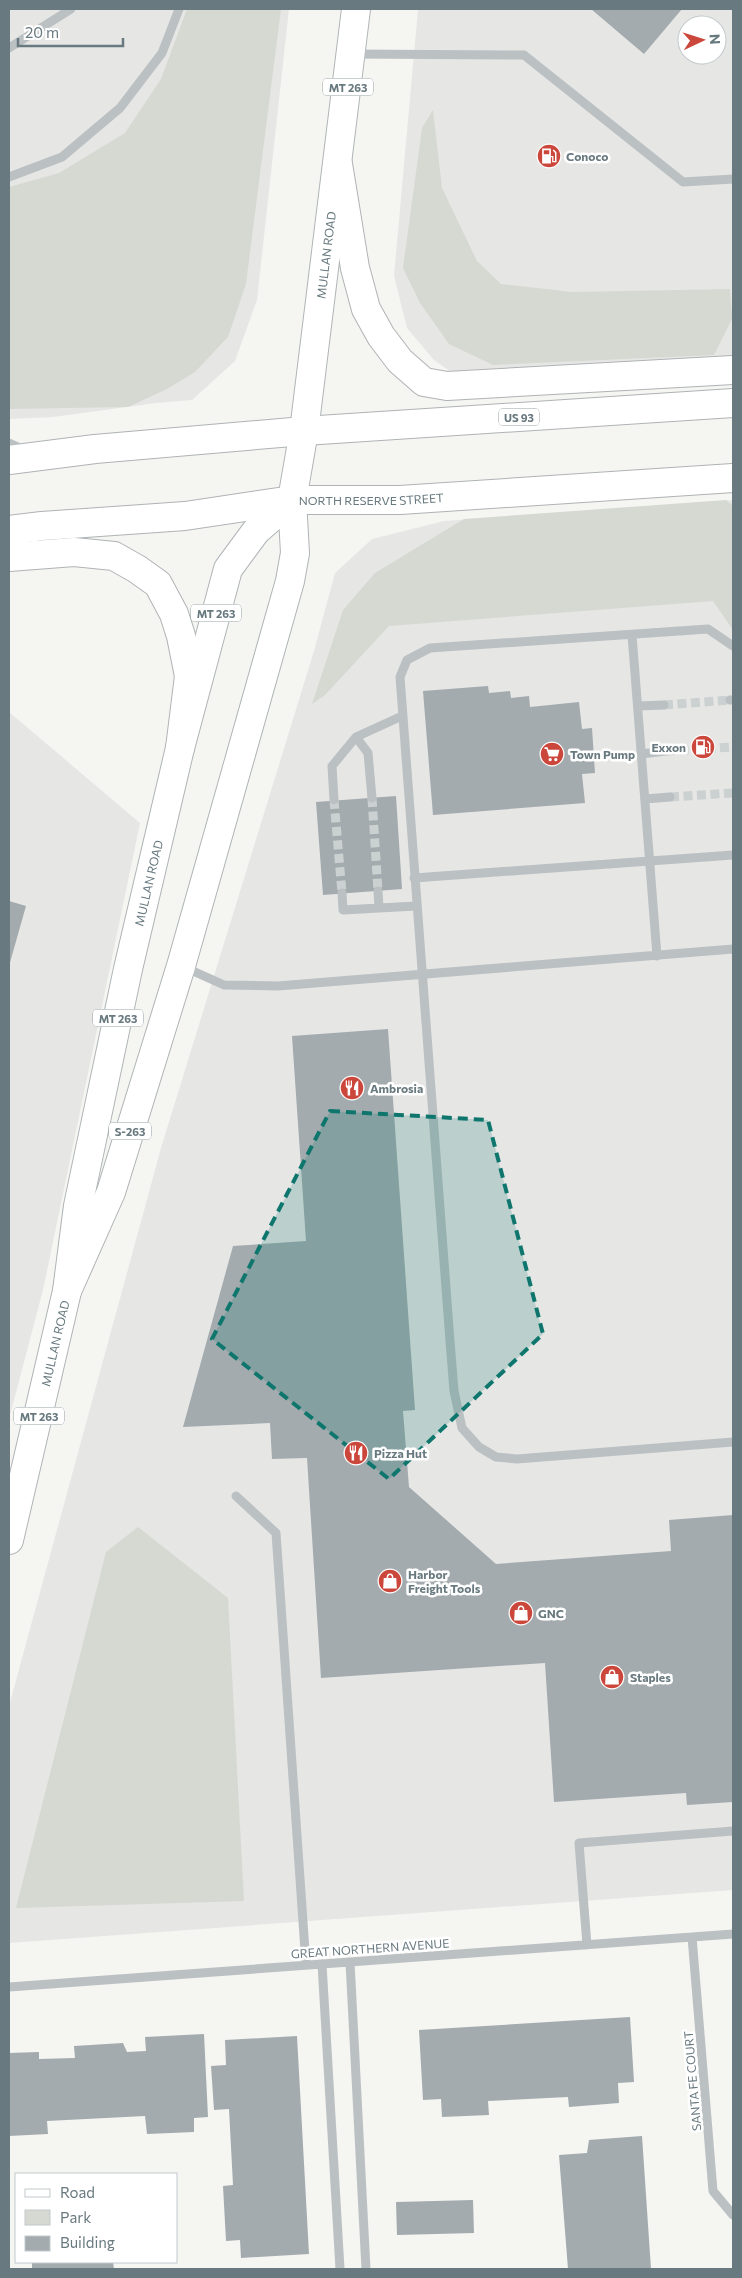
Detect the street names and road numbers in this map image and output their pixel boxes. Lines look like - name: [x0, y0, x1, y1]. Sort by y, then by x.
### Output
- road number: MT 263: [323, 78, 373, 95]
- street label: MULLAN ROAD: [313, 210, 338, 299]
- road number: US 93: [499, 408, 539, 426]
- street label: NORTH RESERVE STREET: [299, 490, 444, 507]
- road number: MT 263: [191, 604, 241, 622]
- street label: MULLAN ROAD: [131, 838, 165, 927]
- road number: MT 263: [93, 1010, 143, 1026]
- road number: S-263: [109, 1122, 151, 1140]
- street label: MULLAN ROAD: [38, 1299, 72, 1388]
- road number: MT 263: [14, 1408, 64, 1424]
- street label: GREAT NORTHERN AVENUE: [290, 1935, 450, 1961]
- street label: SANTA FE COURT: [681, 2030, 703, 2132]

